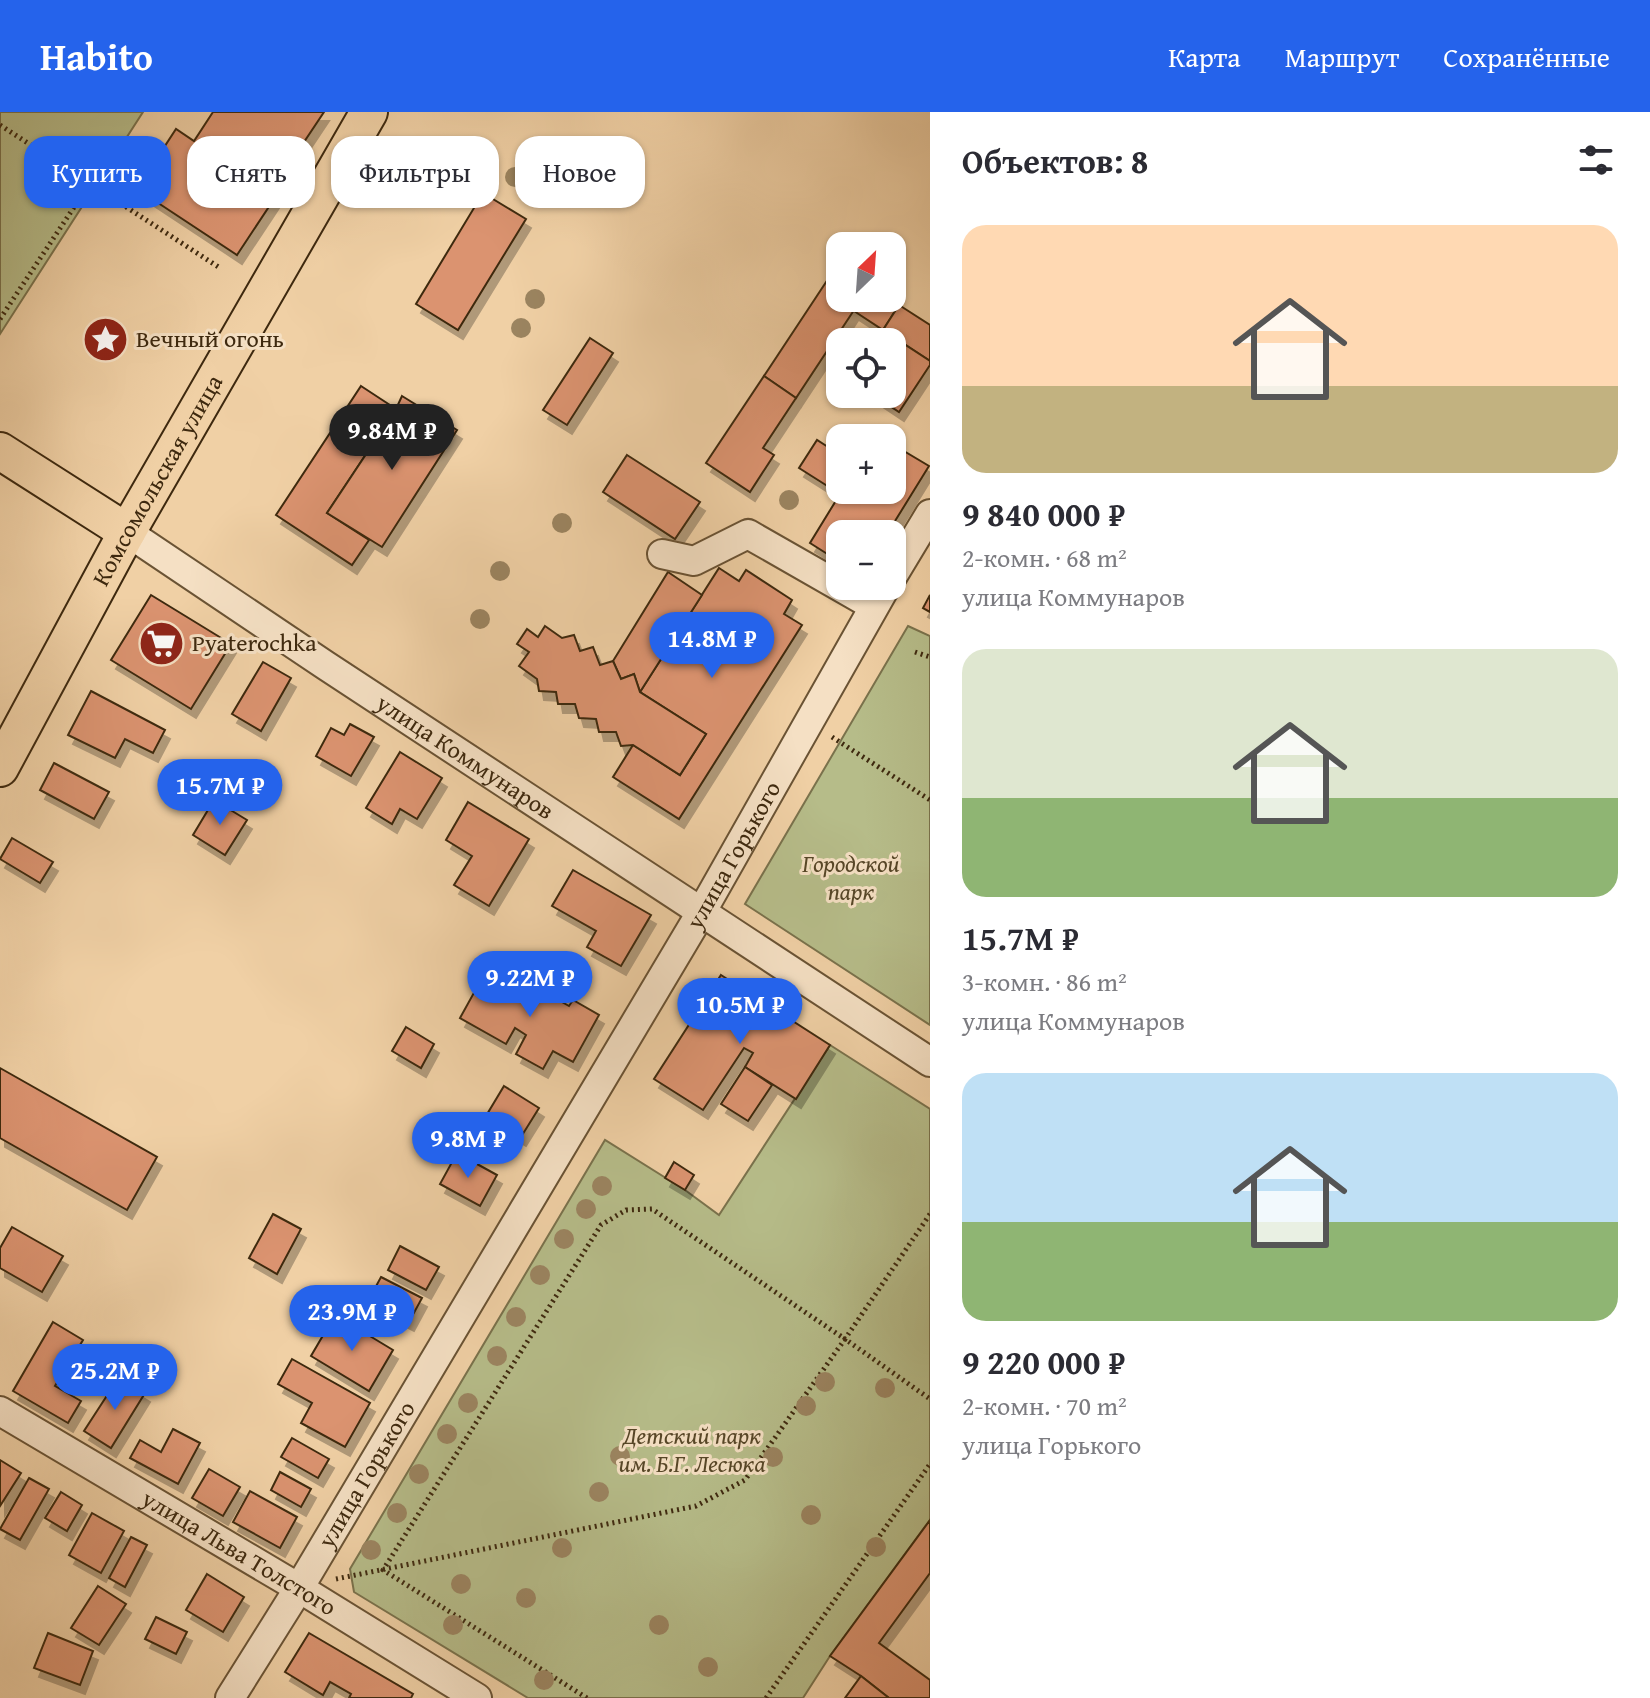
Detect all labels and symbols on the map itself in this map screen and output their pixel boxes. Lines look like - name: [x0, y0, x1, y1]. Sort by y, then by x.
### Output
- north arrow: [826, 232, 906, 312]
- place icon: Вечный огонь: [81, 315, 129, 363]
- place label: Вечный огонь: [136, 321, 284, 356]
- street label: Комсомольская улица: [83, 367, 231, 592]
- pin: 9.84M ₽: [318, 404, 466, 472]
- pin: 14.8M ₽: [638, 612, 786, 680]
- supermarket icon: Pyaterochka: [137, 619, 185, 667]
- place label: Pyaterochka: [192, 625, 317, 660]
- street label: улица Коммунаров: [369, 685, 561, 828]
- pin: 15.7M ₽: [146, 759, 294, 827]
- street label: улица Горького: [677, 774, 789, 936]
- park label: Городской парк: [801, 846, 900, 909]
- pin: 9.22M ₽: [456, 951, 604, 1019]
- pin: 10.5M ₽: [666, 978, 814, 1046]
- pin: 9.8M ₽: [403, 1112, 533, 1180]
- pin: 23.9M ₽: [278, 1285, 426, 1353]
- pin: 25.2M ₽: [41, 1344, 189, 1412]
- street label: улица Горького: [308, 1394, 424, 1555]
- park label: Детский парк им. Б.Г. Лесюка: [619, 1418, 765, 1481]
- street label: улица Льва Толстого: [135, 1480, 343, 1624]

